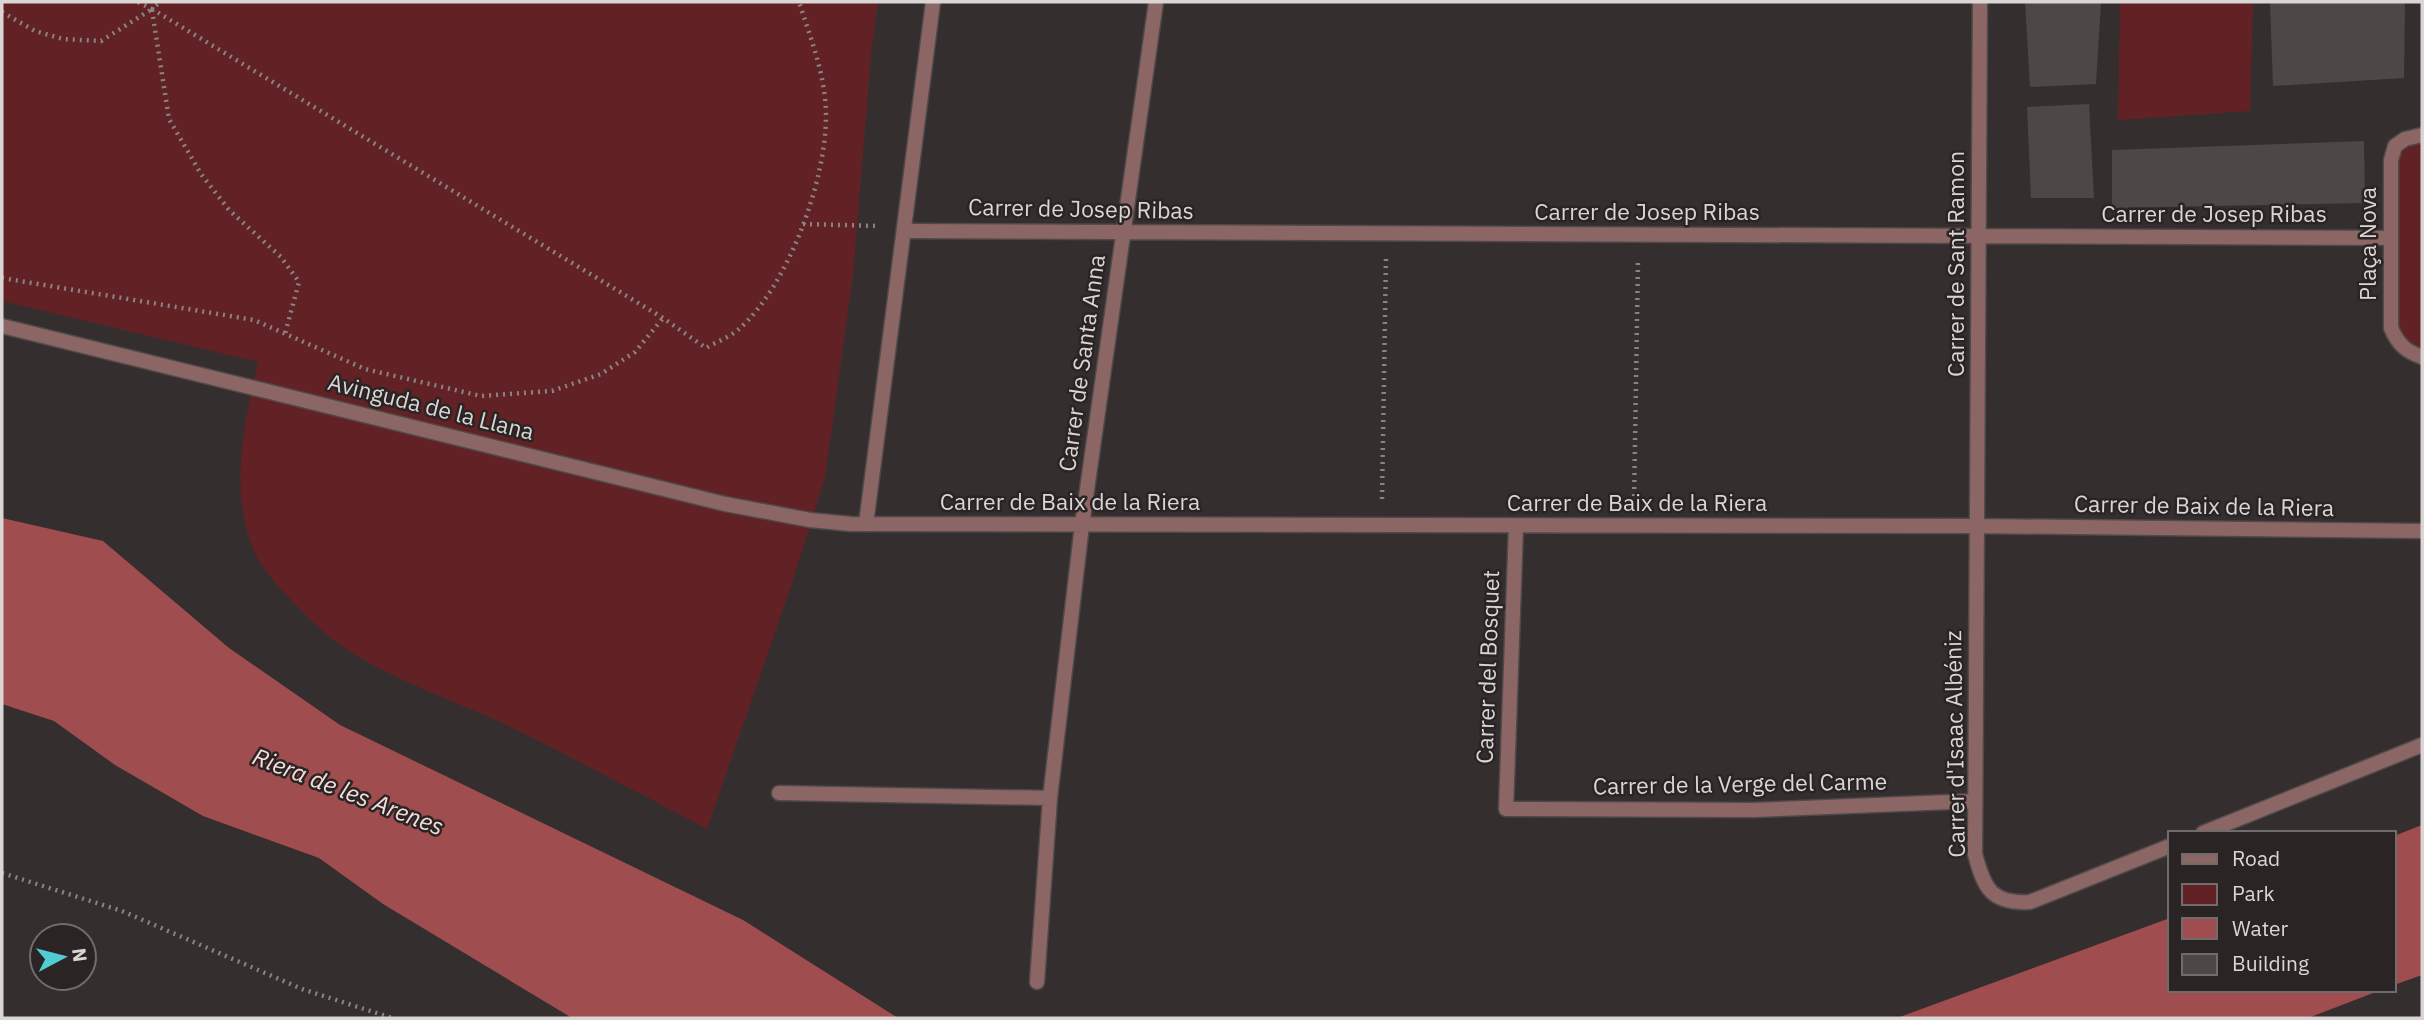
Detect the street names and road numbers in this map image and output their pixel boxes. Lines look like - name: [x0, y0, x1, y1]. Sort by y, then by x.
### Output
- street label: Carrer de Sant Ramon: [1940, 151, 1970, 377]
- street label: Plaça Nova: [2352, 187, 2382, 301]
- street label: Carrer de Josep Ribas: [968, 191, 1194, 225]
- street label: Carrer de Josep Ribas: [1534, 196, 1760, 226]
- street label: Carrer de Josep Ribas: [2101, 198, 2327, 228]
- street label: Carrer de Santa Anna: [1051, 252, 1111, 473]
- street label: Avinguda de la Llana: [325, 366, 537, 446]
- street label: Carrer de Baix de la Riera: [940, 486, 1200, 516]
- street label: Carrer de Baix de la Riera: [1507, 487, 1767, 517]
- street label: Carrer de Baix de la Riera: [2074, 488, 2334, 522]
- street label: Carrer del Bosquet: [1469, 570, 1505, 764]
- street label: Carrer d'Isaac Albéniz: [1937, 630, 1971, 858]
- street label: Carrer de la Verge del Carme: [1593, 765, 1887, 801]

